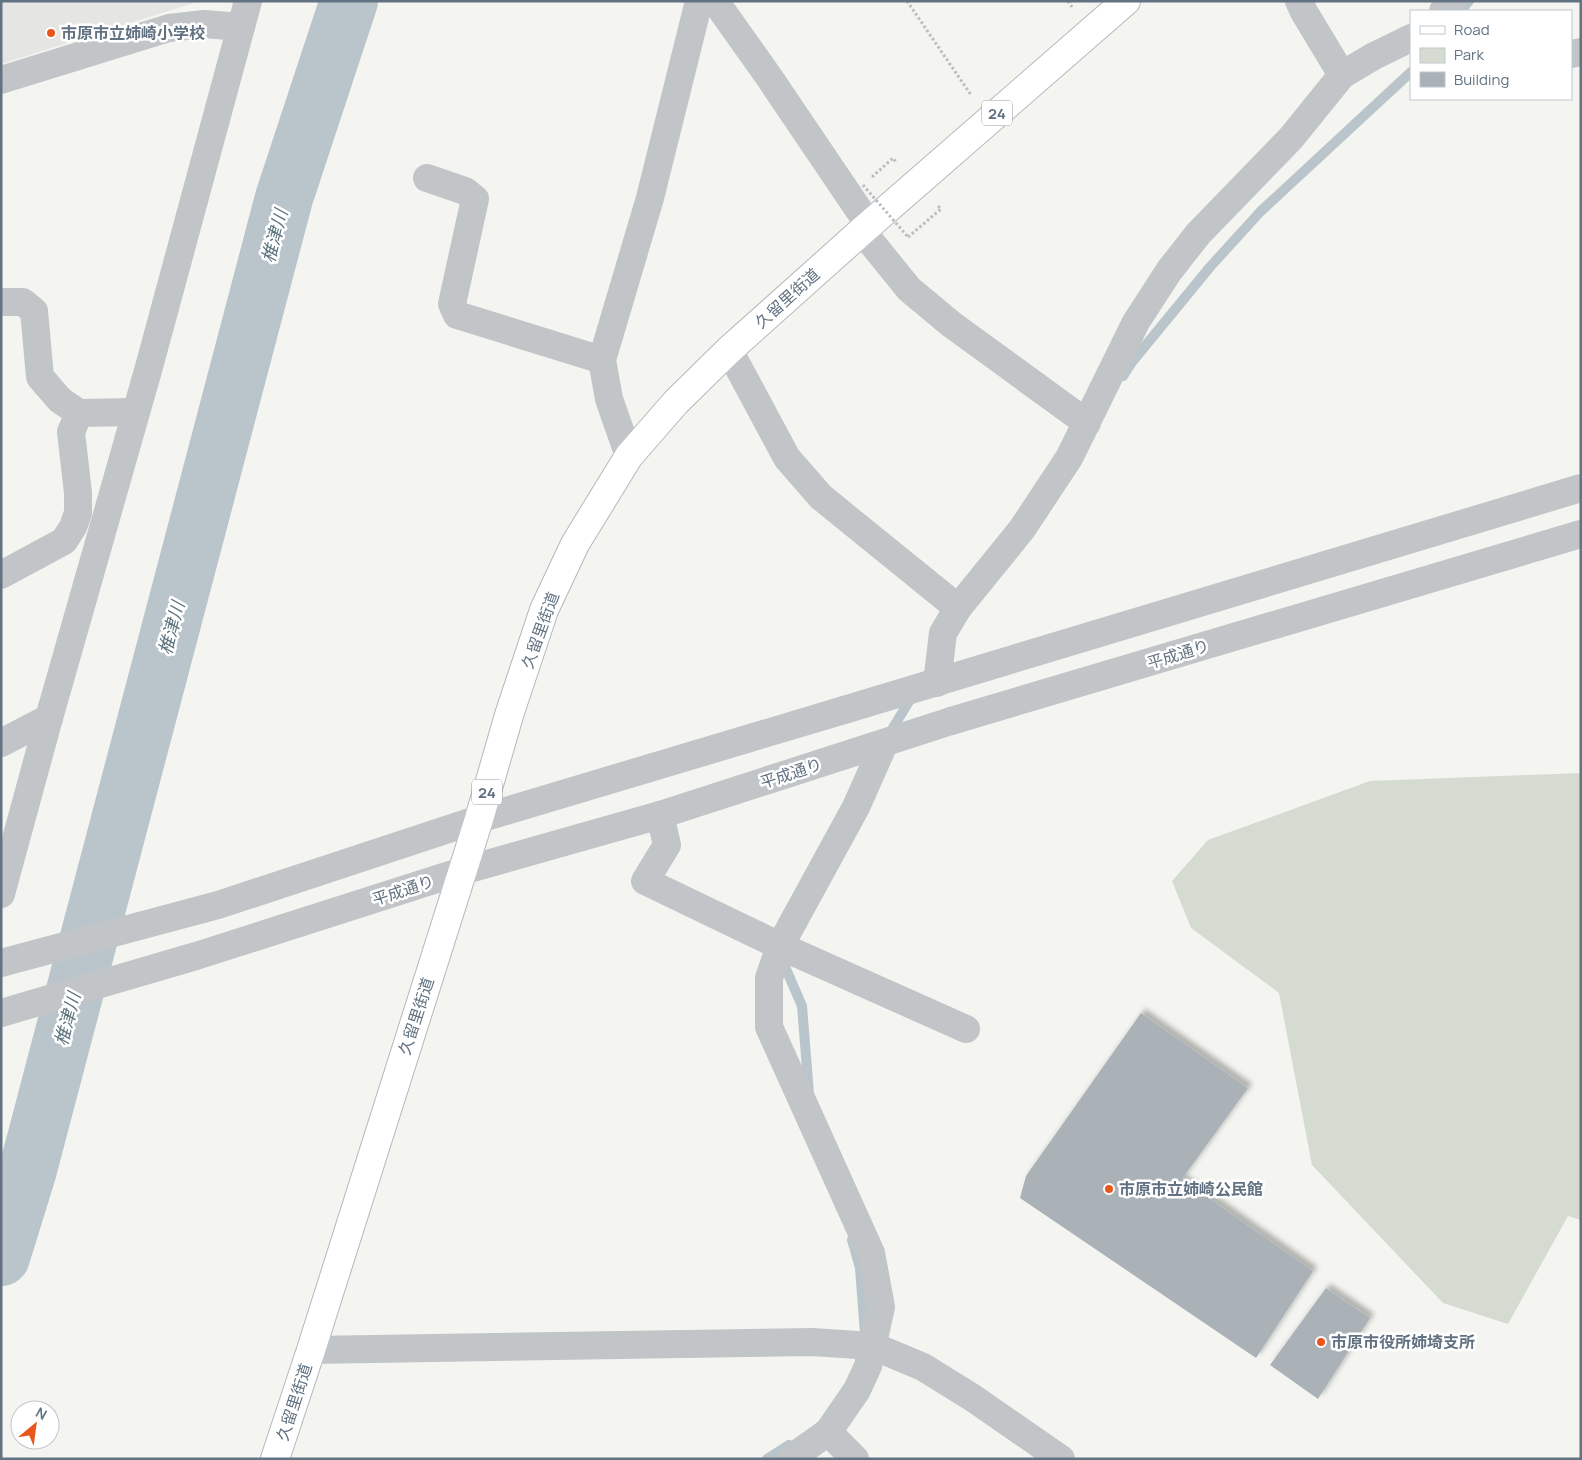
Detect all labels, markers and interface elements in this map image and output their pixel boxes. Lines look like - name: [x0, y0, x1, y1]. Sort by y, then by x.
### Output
- legend: [1410, 10, 1572, 100]
- text: Road: [1454, 19, 1490, 40]
- place label: 市原市立姉崎小学校: [61, 22, 205, 44]
- marker: 市原市立姉崎小学校: [45, 27, 57, 39]
- text: Park: [1454, 44, 1484, 65]
- text: Building: [1454, 69, 1509, 90]
- road number: 24: [982, 100, 1012, 126]
- water label: 椎津川: [255, 205, 293, 265]
- street label: 久留里街道: [750, 263, 824, 333]
- street label: 久留里街道: [516, 589, 564, 671]
- water label: 椎津川: [152, 597, 190, 657]
- street label: 平成通り: [1144, 634, 1212, 674]
- street label: 平成通り: [757, 753, 825, 793]
- road number: 24: [472, 780, 502, 804]
- street label: 平成通り: [369, 870, 437, 910]
- street label: 久留里街道: [393, 975, 439, 1057]
- water label: 椎津川: [48, 988, 86, 1048]
- place label: 市原市立姉崎公民館: [1119, 1178, 1263, 1200]
- marker: 市原市立姉崎公民館: [1103, 1183, 1115, 1195]
- place label: 市原市役所姉埼支所: [1331, 1331, 1475, 1353]
- marker: 市原市役所姉埼支所: [1315, 1336, 1327, 1348]
- street label: 久留里街道: [271, 1361, 317, 1443]
- north arrow: [10, 1400, 60, 1450]
- text: N: [33, 1402, 51, 1424]

